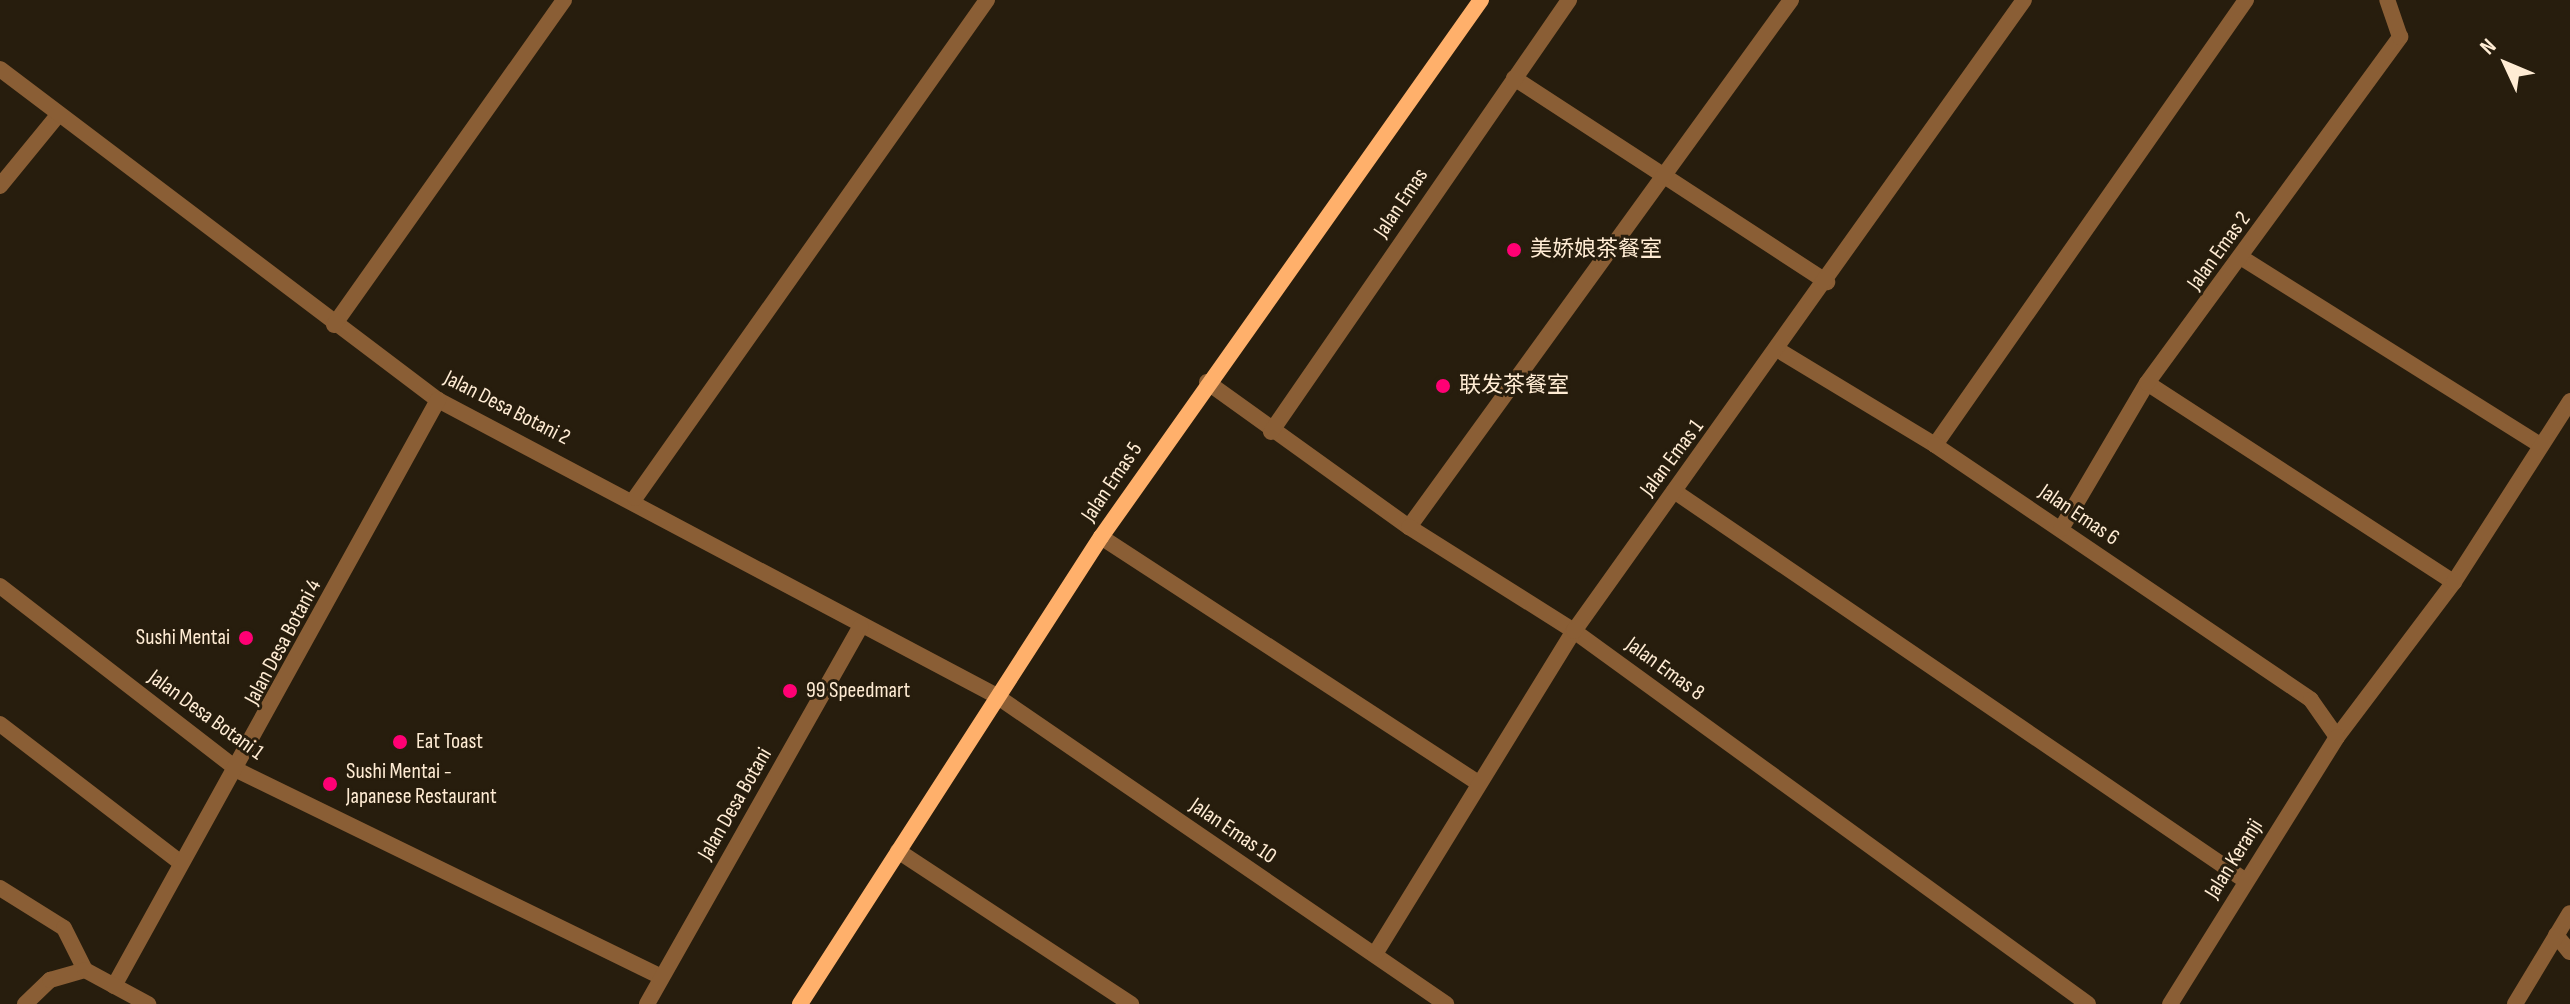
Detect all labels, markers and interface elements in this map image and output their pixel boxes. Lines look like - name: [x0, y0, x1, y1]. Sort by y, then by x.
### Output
- north arrow: [2466, 24, 2546, 104]
- text: N: [2475, 33, 2502, 61]
- street label: Jalan Emas: [1368, 163, 1434, 243]
- street label: Jalan Emas 2: [2182, 207, 2256, 295]
- place label: 美娇娘茶餐室: [1530, 237, 1662, 263]
- marker: 美娇娘茶餐室: [1505, 241, 1523, 259]
- street label: Jalan Desa Botani 2: [440, 365, 574, 451]
- place label: 联发茶餐室: [1459, 373, 1569, 399]
- marker: 联发茶餐室: [1434, 377, 1452, 395]
- street label: Jalan Emas 1: [1635, 414, 1709, 502]
- street label: Jalan Emas 5: [1076, 437, 1148, 527]
- street label: Jalan Emas 6: [2034, 479, 2124, 551]
- street label: Jalan Desa Botani 4: [239, 575, 327, 709]
- place label: Sushi Mentai: [136, 625, 230, 651]
- marker: Sushi Mentai: [237, 629, 255, 647]
- street label: Jalan Emas 8: [1620, 632, 1710, 706]
- street label: Jalan Desa Botani 1: [143, 664, 269, 766]
- place label: 99 Speedmart: [806, 678, 910, 704]
- marker: 99 Speedmart: [781, 682, 799, 700]
- place label: Eat Toast: [416, 729, 483, 755]
- marker: Eat Toast: [391, 733, 409, 751]
- street label: Jalan Desa Botani: [692, 743, 778, 865]
- place label: Sushi Mentai - Japanese Restaurant: [346, 758, 497, 810]
- marker: Sushi Mentai - Japanese Restaurant: [321, 775, 339, 793]
- street label: Jalan Emas 10: [1185, 792, 1281, 870]
- street label: Jalan Keranji: [2199, 814, 2269, 904]

